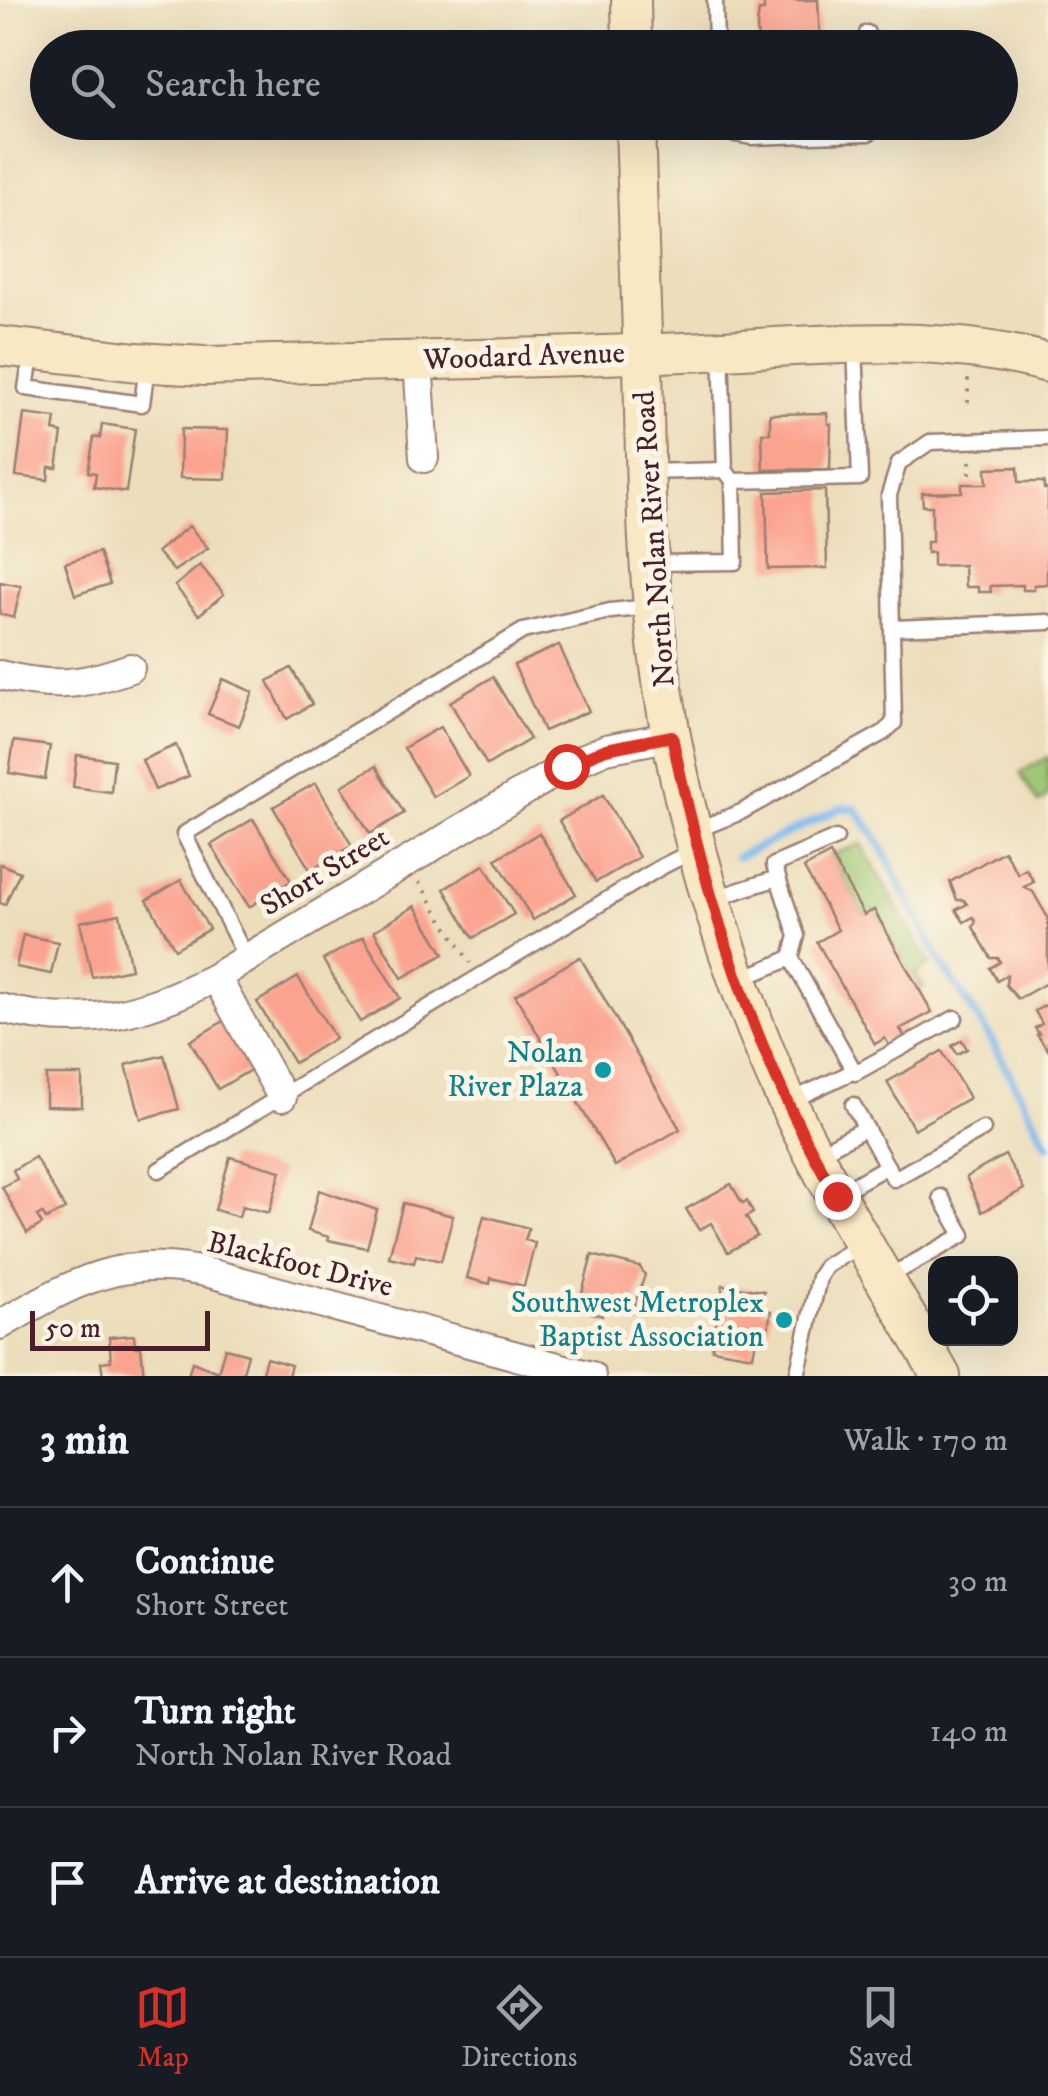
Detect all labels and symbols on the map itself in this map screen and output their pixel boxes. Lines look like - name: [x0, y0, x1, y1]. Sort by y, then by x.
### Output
- street label: Woodard Avenue: [421, 335, 626, 379]
- street label: North Nolan River Road: [626, 390, 684, 688]
- route start: [544, 744, 590, 790]
- street label: Short Street: [254, 819, 396, 925]
- place label: Nolan River Plaza: [447, 1035, 583, 1106]
- marker: Nolan River Plaza: [592, 1059, 614, 1081]
- route end: [815, 1174, 861, 1220]
- street label: Blackfoot Drive: [203, 1224, 397, 1306]
- place label: Southwest Metroplex Baptist Association: [511, 1285, 764, 1356]
- scale bar: [30, 1306, 210, 1350]
- marker: Southwest Metroplex Baptist Association: [773, 1309, 795, 1331]

